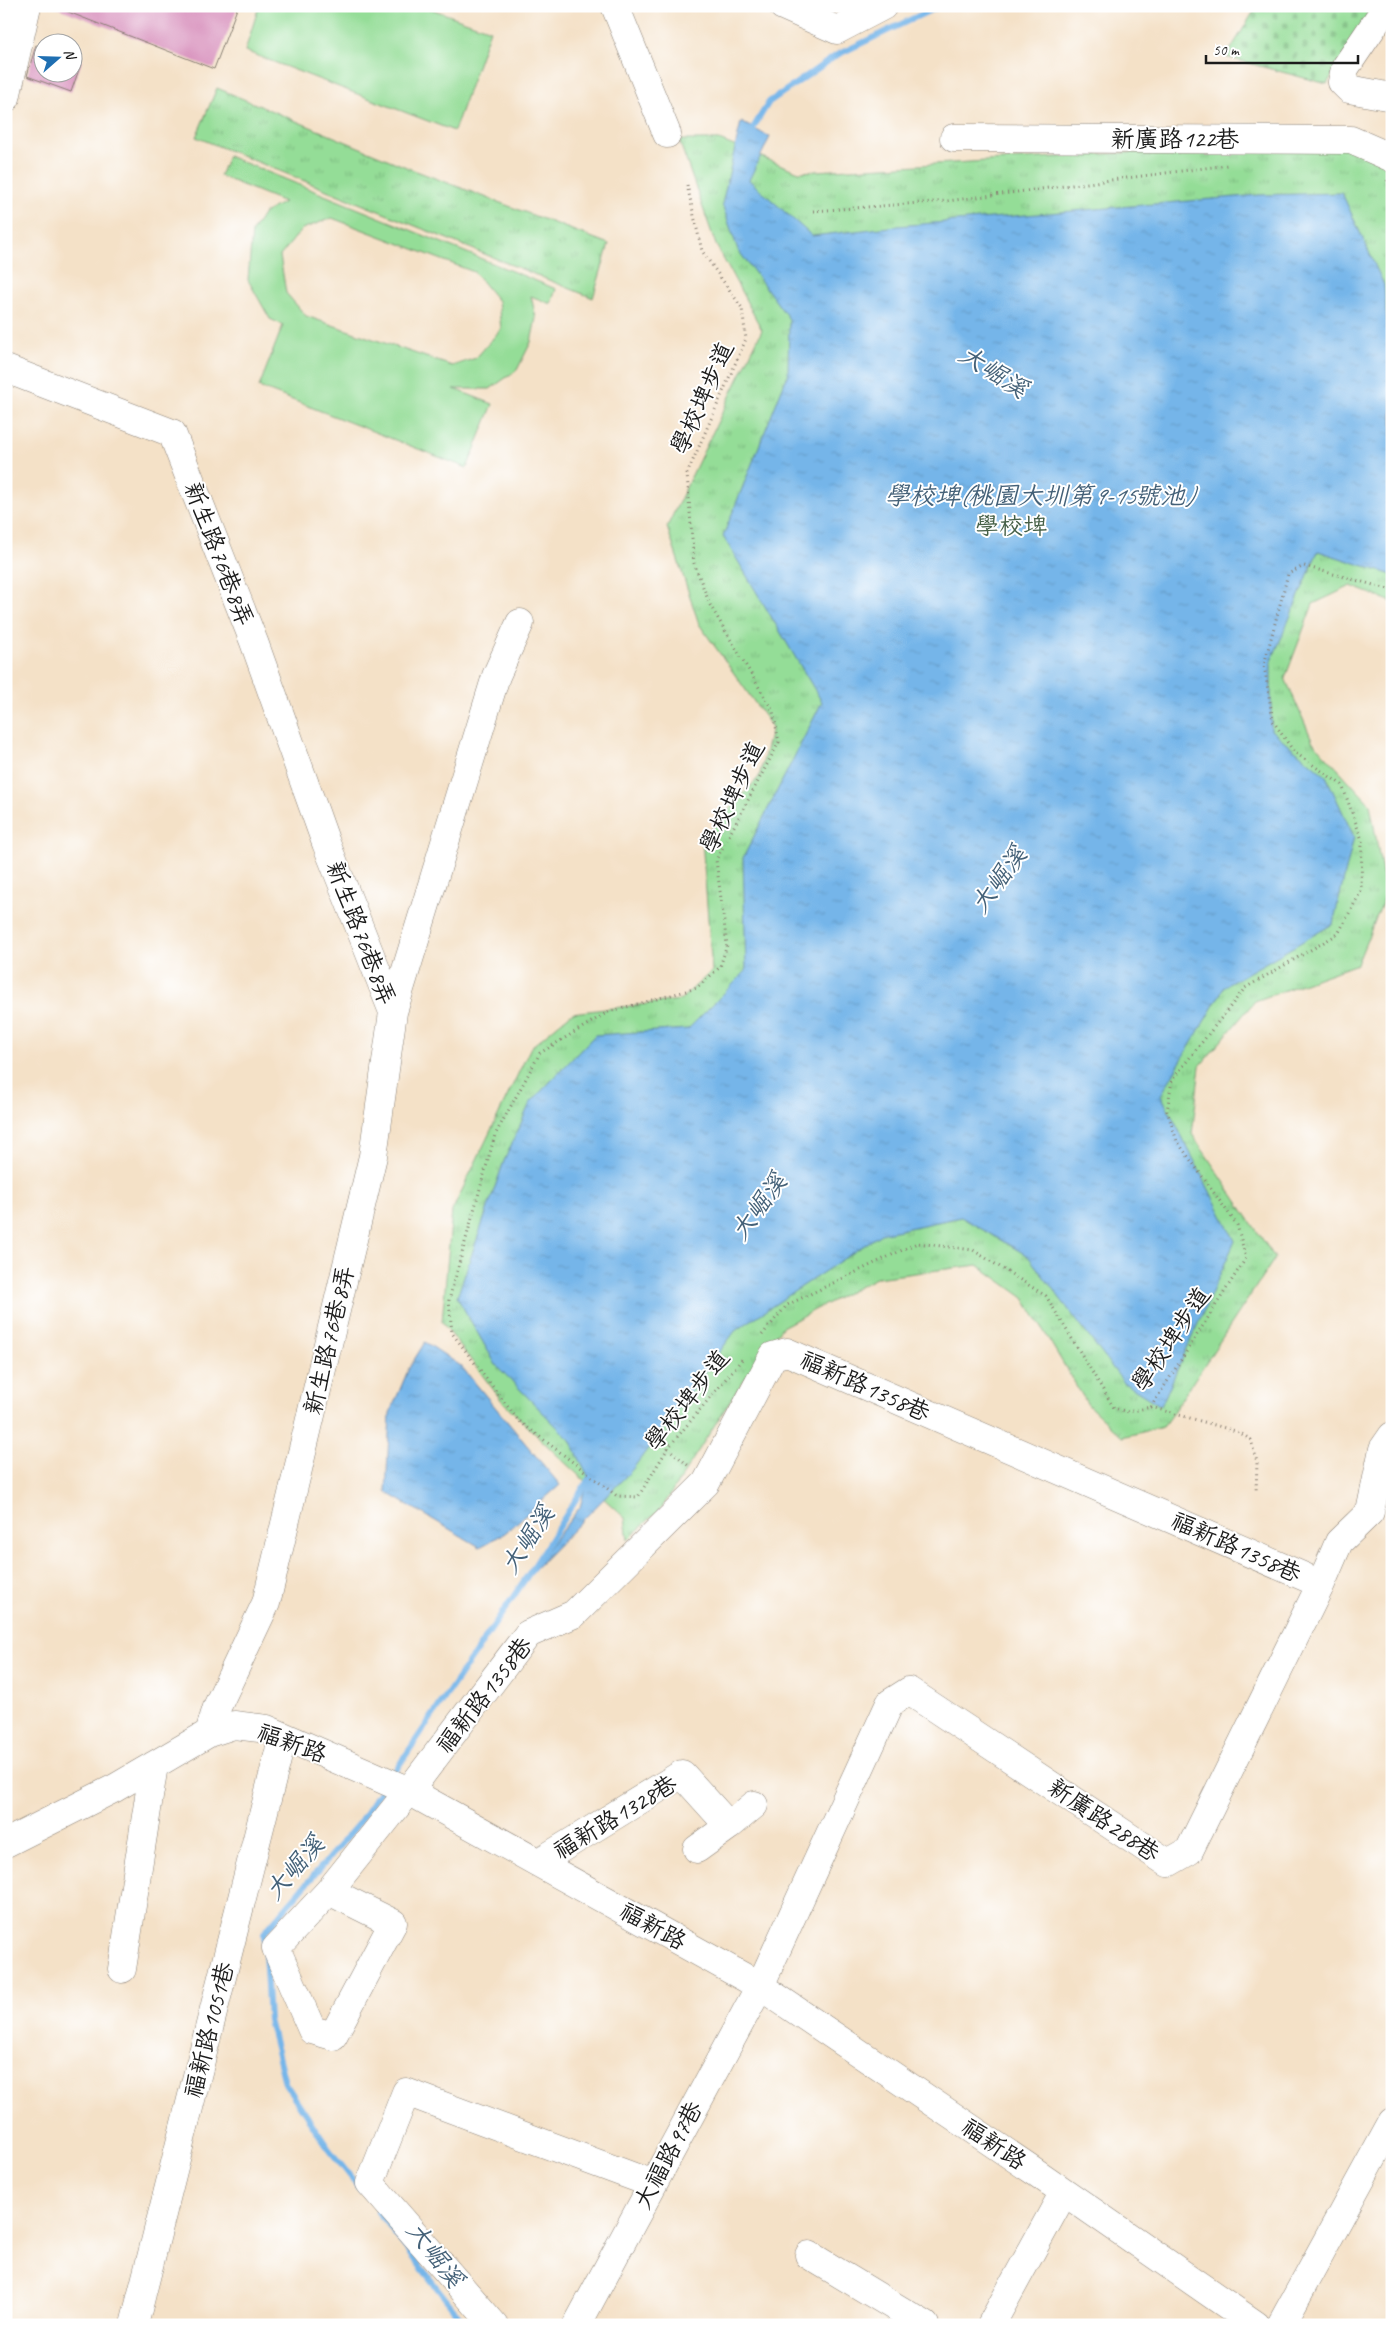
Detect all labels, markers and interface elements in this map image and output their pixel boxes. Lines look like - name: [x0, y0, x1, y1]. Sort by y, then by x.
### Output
- north arrow: [32, 32, 82, 82]
- scale bar: [1206, 32, 1358, 64]
- text: 50 m: [1213, 41, 1240, 60]
- text: N: [60, 47, 80, 63]
- street label: 新廣路122巷: [1111, 124, 1239, 154]
- street label: 學校埤步道: [664, 337, 740, 459]
- water label: 大崛溪: [953, 338, 1035, 406]
- street label: 新生路76巷8弄: [178, 477, 260, 631]
- water label: 學校埤(桃園大圳第9-15號池): [885, 480, 1199, 512]
- park label: 學校埤: [975, 511, 1047, 541]
- street label: 學校埤步道: [693, 736, 771, 858]
- water label: 大崛溪: [964, 838, 1035, 919]
- street label: 新生路76巷8弄: [320, 856, 402, 1010]
- water label: 大崛溪: [724, 1165, 795, 1246]
- street label: 新生路76巷8弄: [297, 1262, 361, 1418]
- street label: 學校埤步道: [1125, 1281, 1217, 1397]
- street label: 學校埤步道: [638, 1343, 736, 1457]
- street label: 福新路1358巷: [795, 1344, 935, 1428]
- water label: 大崛溪: [494, 1498, 563, 1580]
- street label: 福新路1358巷: [1166, 1505, 1306, 1589]
- street label: 福新路1358巷: [429, 1631, 539, 1759]
- street label: 福新路: [253, 1717, 331, 1769]
- street label: 福新路1328巷: [548, 1768, 682, 1866]
- street label: 新廣路288巷: [1042, 1772, 1166, 1868]
- water label: 大崛溪: [258, 1827, 333, 1906]
- street label: 福新路: [614, 1895, 692, 1957]
- street label: 福新路1051巷: [178, 1959, 240, 2101]
- street label: 大福路97巷: [627, 2096, 709, 2214]
- street label: 福新路: [956, 2111, 1032, 2177]
- water label: 大崛溪: [400, 2215, 472, 2296]

